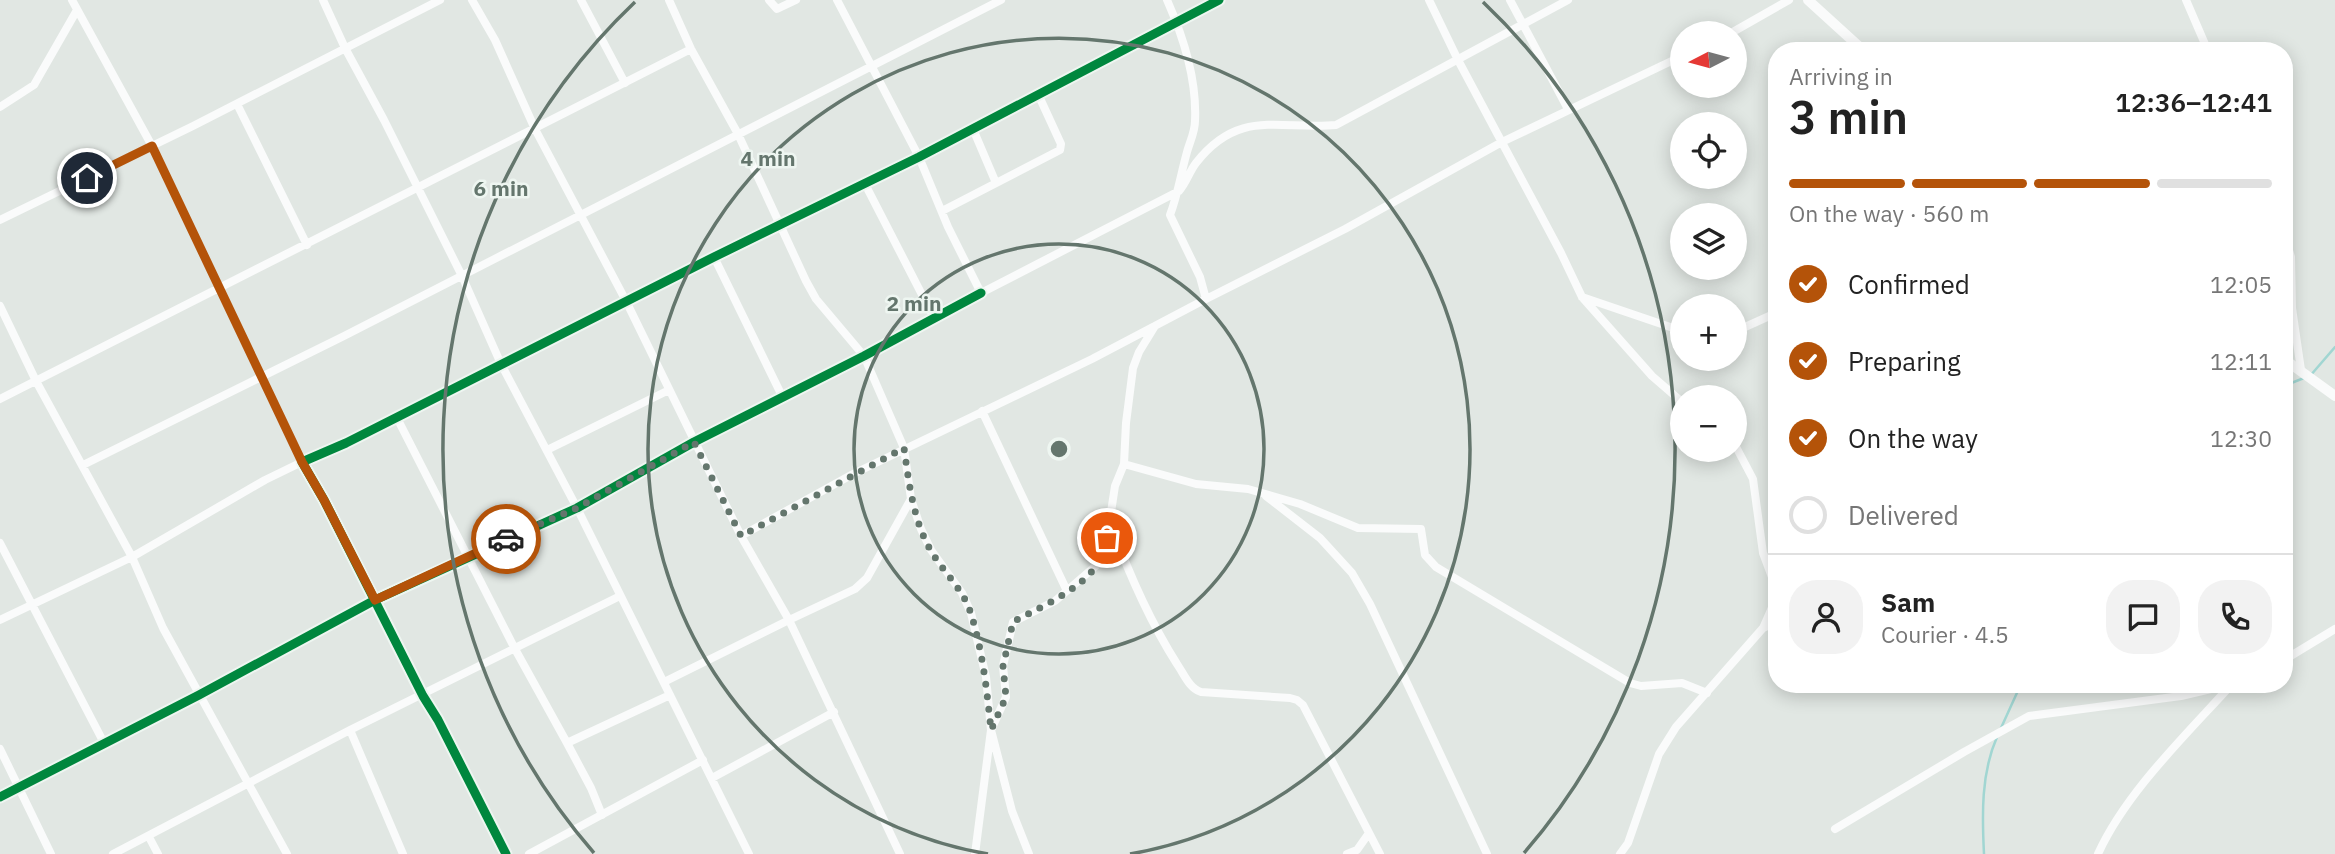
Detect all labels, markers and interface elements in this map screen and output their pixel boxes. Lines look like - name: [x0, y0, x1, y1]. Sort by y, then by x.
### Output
- north arrow: [1670, 21, 1746, 98]
- map controls: [1670, 21, 1747, 462]
- text: Arriving in: [1789, 61, 1893, 91]
- text: 12:36–12:41: [2115, 85, 2272, 119]
- text: 3 min: [1789, 87, 1908, 147]
- button: locate: [1670, 112, 1747, 189]
- text: 4 min: [741, 144, 795, 172]
- pin: [57, 148, 117, 208]
- icon: home: [68, 159, 106, 197]
- text: 6 min: [474, 174, 528, 202]
- text: On the way · 560 m: [1789, 198, 1989, 228]
- button: layers: [1670, 203, 1747, 280]
- icon: check: [1789, 265, 1827, 303]
- text: Confirmed: [1848, 267, 1970, 301]
- text: 12:05: [2210, 269, 2272, 299]
- text: 2 min: [887, 289, 941, 317]
- button: +: [1670, 294, 1747, 371]
- icon: check: [1789, 342, 1827, 380]
- text: Preparing: [1848, 344, 1961, 378]
- text: 12:11: [2210, 346, 2272, 376]
- button: −: [1670, 385, 1747, 462]
- icon: check: [1789, 419, 1827, 457]
- text: On the way: [1848, 421, 1978, 455]
- text: 12:30: [2210, 423, 2272, 453]
- centre of rings: [1047, 437, 1071, 461]
- text: Delivered: [1848, 498, 1959, 532]
- courier: [471, 504, 541, 574]
- pin: [1077, 508, 1137, 568]
- icon: bag: [1088, 519, 1126, 557]
- icon: car: [487, 520, 525, 558]
- button: person: [1789, 580, 1863, 654]
- button: chat: [2106, 580, 2180, 654]
- button: phone: [2198, 580, 2272, 654]
- text: Sam: [1881, 585, 1935, 619]
- text: Courier · 4.5: [1881, 619, 2009, 649]

